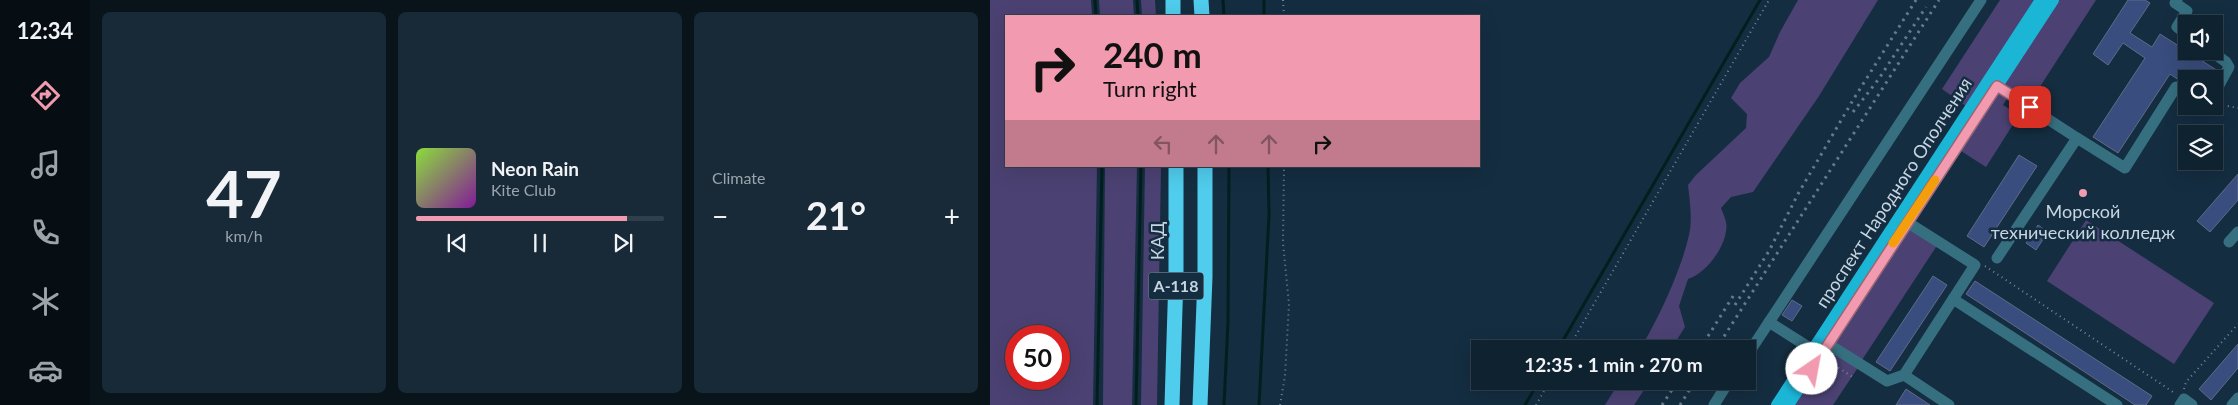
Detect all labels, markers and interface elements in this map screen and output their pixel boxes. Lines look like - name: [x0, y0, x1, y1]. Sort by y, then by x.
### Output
- map controls: [2178, 15, 2223, 170]
- button: sound: [2178, 15, 2223, 60]
- text: 12:34: [17, 17, 73, 44]
- text: 240 m: [1103, 33, 1202, 75]
- icon: right: [1020, 35, 1085, 100]
- button: search: [2178, 70, 2223, 115]
- street label: проспект Народного Ополчения: [1810, 73, 1976, 312]
- text: Turn right: [1103, 75, 1197, 102]
- icon: directions: [28, 78, 63, 113]
- pin: [2009, 86, 2051, 128]
- icon: arrive: [2016, 93, 2044, 121]
- button: layers: [2178, 125, 2223, 170]
- icon: left: [1149, 130, 1177, 158]
- icon: ahead: [1202, 130, 1230, 158]
- icon: ahead: [1255, 130, 1283, 158]
- icon: right: [1308, 130, 1336, 158]
- icon: music: [28, 147, 63, 182]
- text: 47: [206, 154, 282, 232]
- text: Neon Rain: [491, 157, 579, 180]
- text: Climate: [712, 168, 765, 187]
- text: Kite Club: [491, 180, 556, 199]
- marker: Морской технический колледж: [2077, 187, 2089, 199]
- text: 21°: [806, 192, 866, 238]
- text: −: [712, 199, 728, 233]
- text: +: [944, 199, 960, 233]
- place label: Морской технический колледж: [1991, 200, 2175, 243]
- icon: phone: [28, 215, 63, 250]
- street label: КАД: [1146, 222, 1168, 260]
- text: km/h: [225, 226, 263, 245]
- icon: previous: [443, 229, 471, 257]
- icon: pause: [526, 229, 554, 257]
- icon: next: [609, 229, 637, 257]
- road number: А-118: [1148, 272, 1204, 300]
- icon: climate: [28, 284, 63, 319]
- speed limit sign: 50: [1005, 325, 1070, 390]
- position arrow: [1785, 342, 1837, 394]
- icon: car: [28, 353, 63, 388]
- text: 12:35 · 1 min · 270 m: [1524, 353, 1703, 376]

